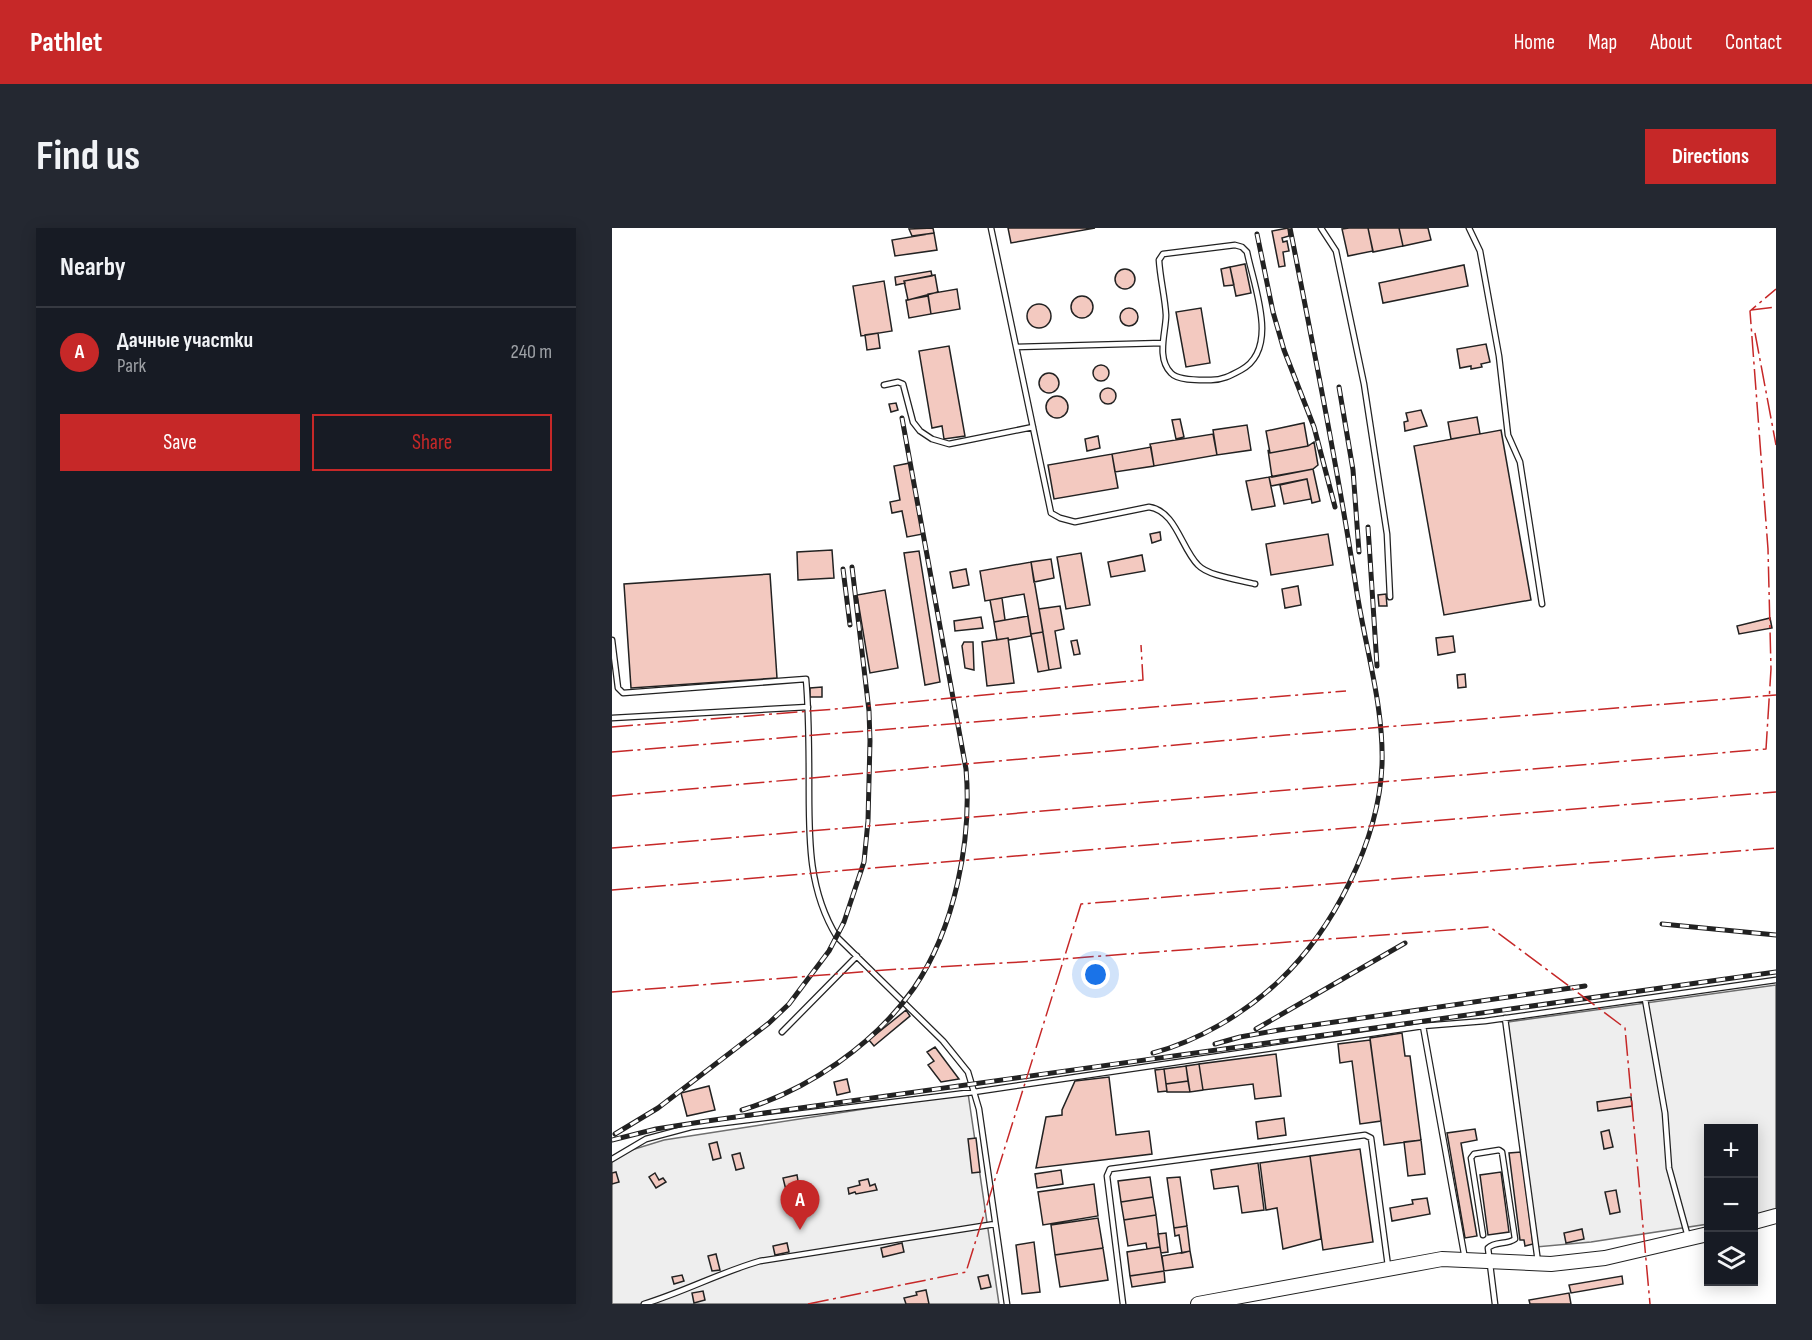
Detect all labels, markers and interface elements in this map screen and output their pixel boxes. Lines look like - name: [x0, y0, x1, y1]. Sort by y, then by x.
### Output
- text: Pathlet: [30, 26, 102, 59]
- text: Home: [1514, 30, 1555, 55]
- text: Map: [1588, 30, 1617, 55]
- text: About: [1650, 30, 1692, 55]
- text: Contact: [1725, 30, 1782, 55]
- button: Directions: [1645, 129, 1776, 184]
- text: Find us: [36, 131, 140, 182]
- text: Nearby: [60, 252, 126, 283]
- text: Дачные участки: [117, 327, 253, 354]
- text: A: [75, 340, 84, 364]
- text: 240 m: [511, 340, 552, 364]
- text: Park: [117, 354, 146, 378]
- button: Save: [60, 414, 300, 471]
- button: Share: [312, 414, 552, 471]
- your location: [1081, 960, 1110, 989]
- map controls: [1704, 1124, 1758, 1286]
- button: +: [1704, 1124, 1758, 1178]
- button: −: [1704, 1178, 1758, 1232]
- pin: A: [780, 1180, 819, 1230]
- button: layers: [1704, 1232, 1758, 1286]

